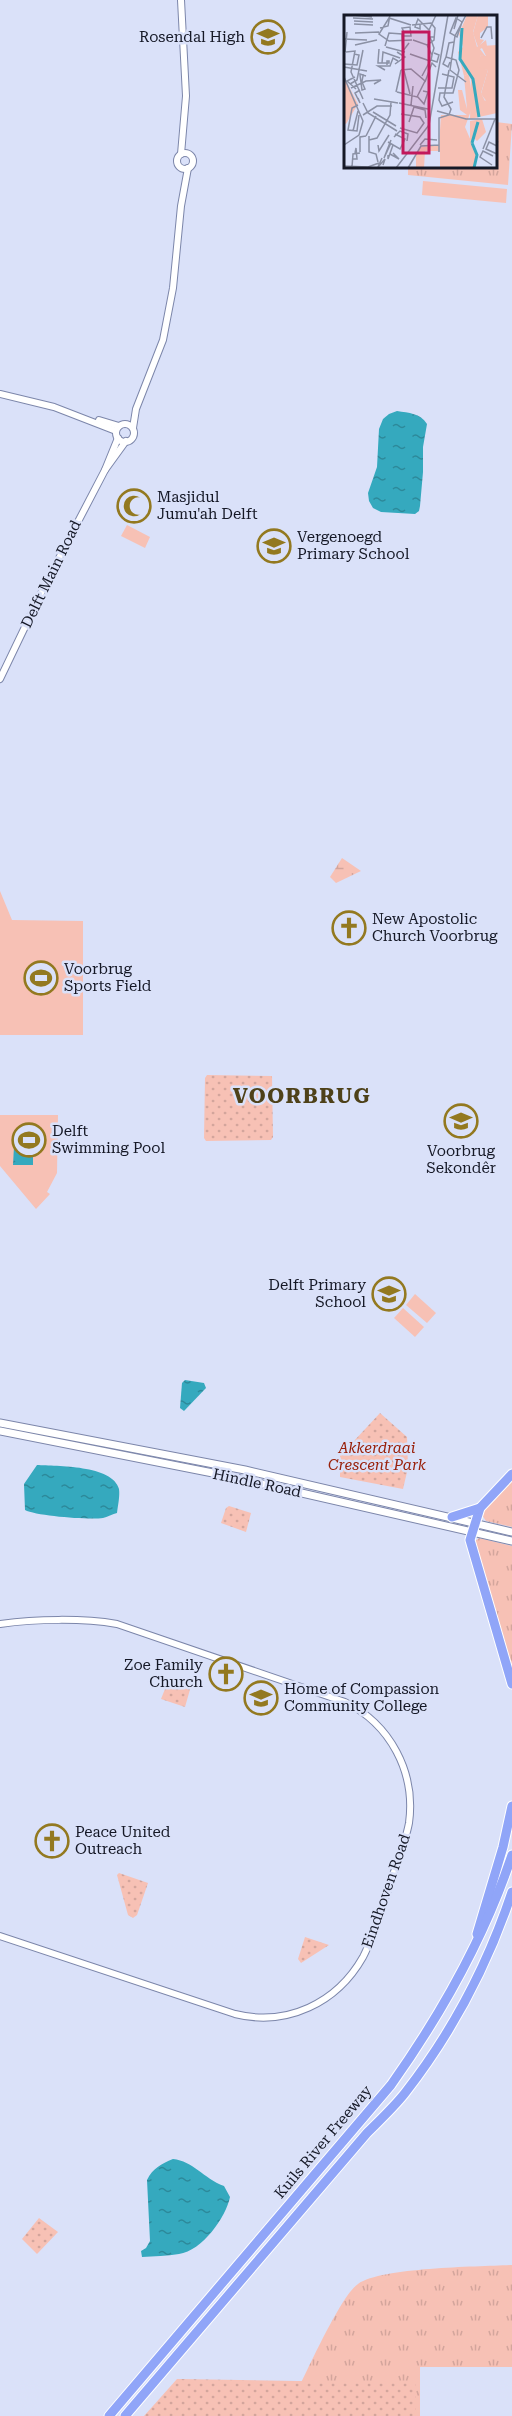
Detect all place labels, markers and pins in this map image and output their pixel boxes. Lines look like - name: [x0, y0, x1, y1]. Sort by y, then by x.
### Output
- school or university icon: Rosendal High: [250, 19, 286, 55]
- place label: Rosendal High: [139, 28, 245, 46]
- mosque icon: Masjidul Jumu'ah Delft: [116, 488, 152, 524]
- place label: Masjidul Jumu'ah Delft: [157, 488, 258, 523]
- school or university icon: Vergenoegd Primary School: [256, 528, 292, 564]
- place label: Vergenoegd Primary School: [297, 528, 410, 563]
- church icon: New Apostolic Church Voorbrug: [331, 910, 367, 946]
- place label: New Apostolic Church Voorbrug: [372, 910, 498, 945]
- sports icon: Voorbrug Sports Field: [23, 960, 59, 996]
- place label: Voorbrug Sports Field: [64, 960, 152, 995]
- school or university icon: Voorbrug Sekondêr: [443, 1103, 479, 1139]
- sports icon: Delft Swimming Pool: [11, 1122, 47, 1158]
- place label: Delft Swimming Pool: [52, 1122, 165, 1157]
- place label: Voorbrug Sekondêr: [426, 1142, 496, 1177]
- place label: Delft Primary School: [268, 1276, 366, 1311]
- school or university icon: Delft Primary School: [371, 1276, 407, 1312]
- place label: Zoe Family Church: [124, 1656, 203, 1691]
- church icon: Zoe Family Church: [208, 1656, 244, 1692]
- school or university icon: Home of Compassion Community College: [243, 1680, 279, 1716]
- place label: Home of Compassion Community College: [284, 1680, 440, 1715]
- church icon: Peace United Outreach: [34, 1823, 70, 1859]
- place label: Peace United Outreach: [75, 1823, 171, 1858]

